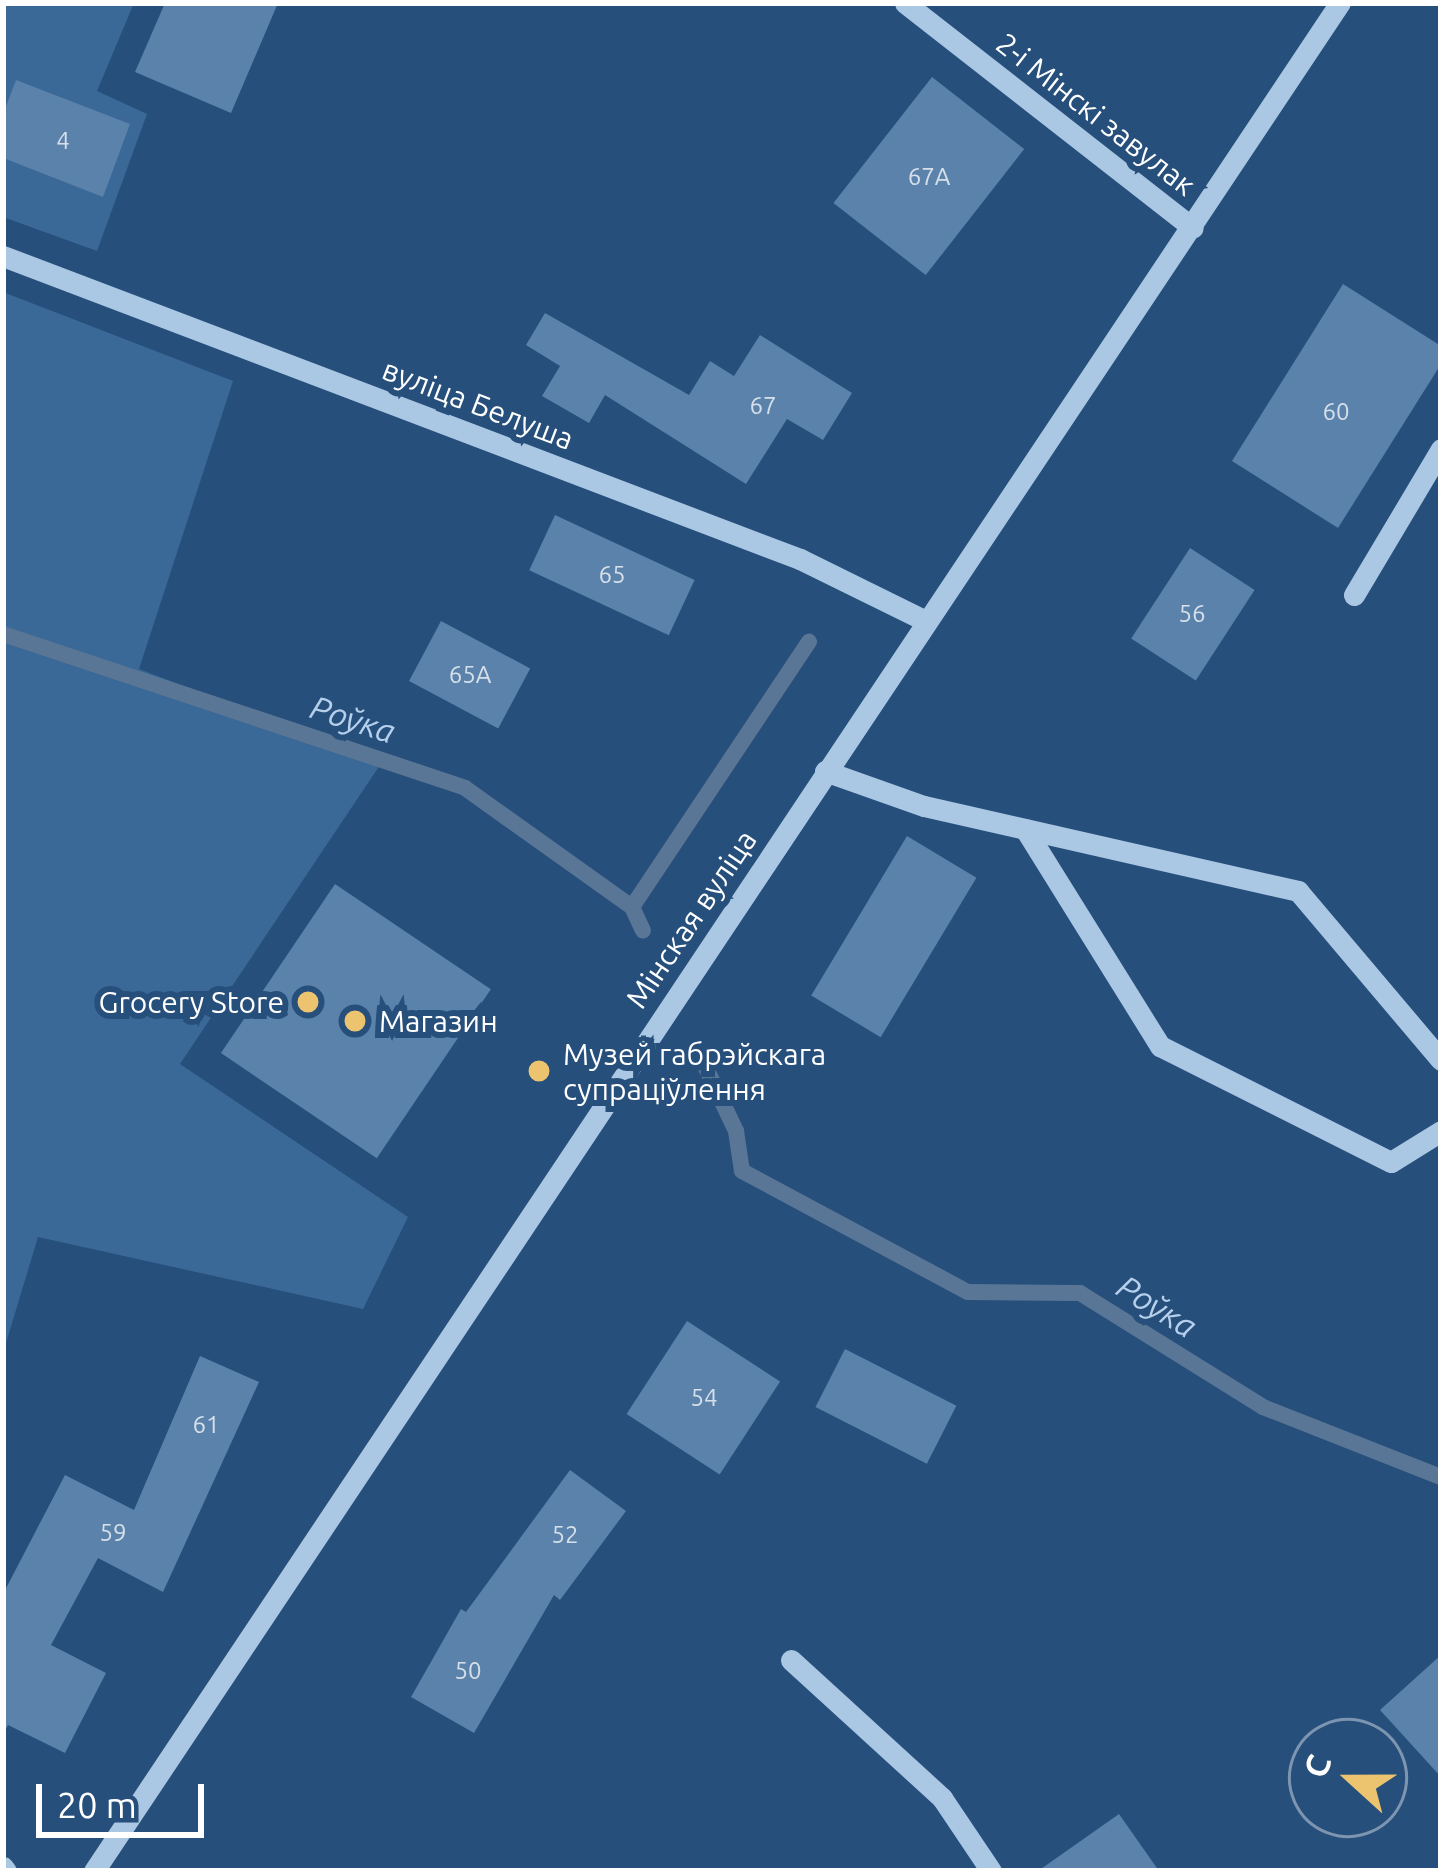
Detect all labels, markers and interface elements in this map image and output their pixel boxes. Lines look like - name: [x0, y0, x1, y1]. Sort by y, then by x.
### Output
- street label: 2-і Мінскі завулак: [989, 25, 1203, 203]
- house number: 4: [56, 127, 70, 155]
- house number: 67А: [908, 163, 950, 191]
- street label: вуліца Белуша: [377, 351, 579, 457]
- house number: 67: [749, 392, 777, 420]
- house number: 60: [1322, 398, 1350, 426]
- house number: 65: [598, 561, 626, 589]
- house number: 56: [1178, 600, 1206, 628]
- house number: 65А: [449, 661, 491, 689]
- water label: Роўка: [306, 687, 400, 751]
- street label: Мінская вуліца: [618, 823, 764, 1015]
- place label: Grocery Store: [99, 984, 284, 1020]
- marker: Grocery Store: [295, 989, 321, 1015]
- place label: Магазин: [379, 1003, 498, 1039]
- marker: Магазин: [342, 1008, 368, 1034]
- place label: Музей габрэйскага супраціўлення: [563, 1036, 826, 1106]
- marker: Музей габрэйскага супраціўлення: [526, 1058, 552, 1084]
- water label: Роўка: [1110, 1266, 1204, 1346]
- house number: 54: [690, 1384, 718, 1412]
- house number: 61: [192, 1411, 220, 1439]
- house number: 59: [99, 1519, 127, 1547]
- house number: 52: [551, 1521, 579, 1549]
- house number: 50: [454, 1657, 482, 1685]
- north arrow: [1288, 1718, 1408, 1838]
- text: С: [1296, 1750, 1338, 1782]
- scale bar: [42, 1760, 210, 1834]
- text: 20 m: [57, 1784, 137, 1825]

